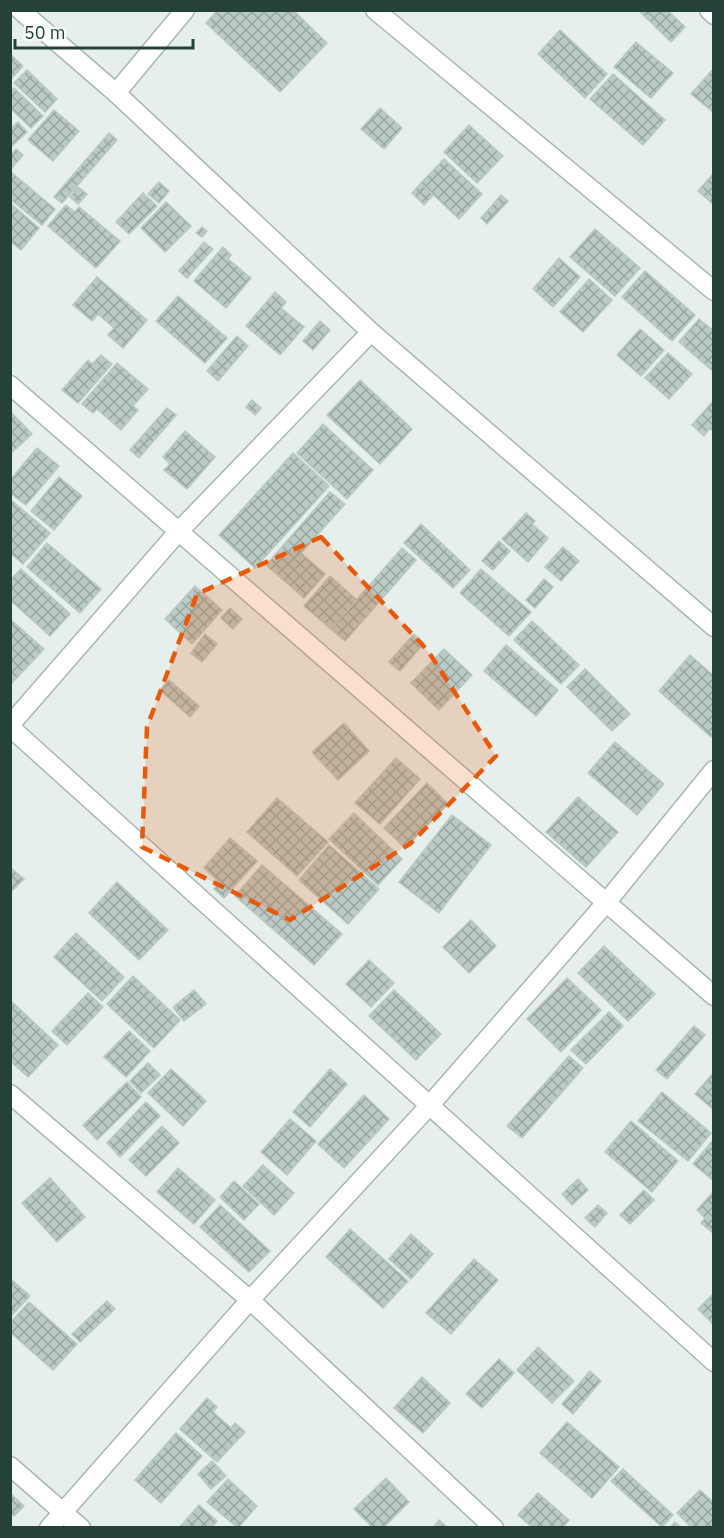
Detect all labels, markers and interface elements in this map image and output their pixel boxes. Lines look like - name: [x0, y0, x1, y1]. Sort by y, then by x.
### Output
- scale bar: [15, 12, 194, 50]
- text: 50 m: [24, 21, 66, 44]

